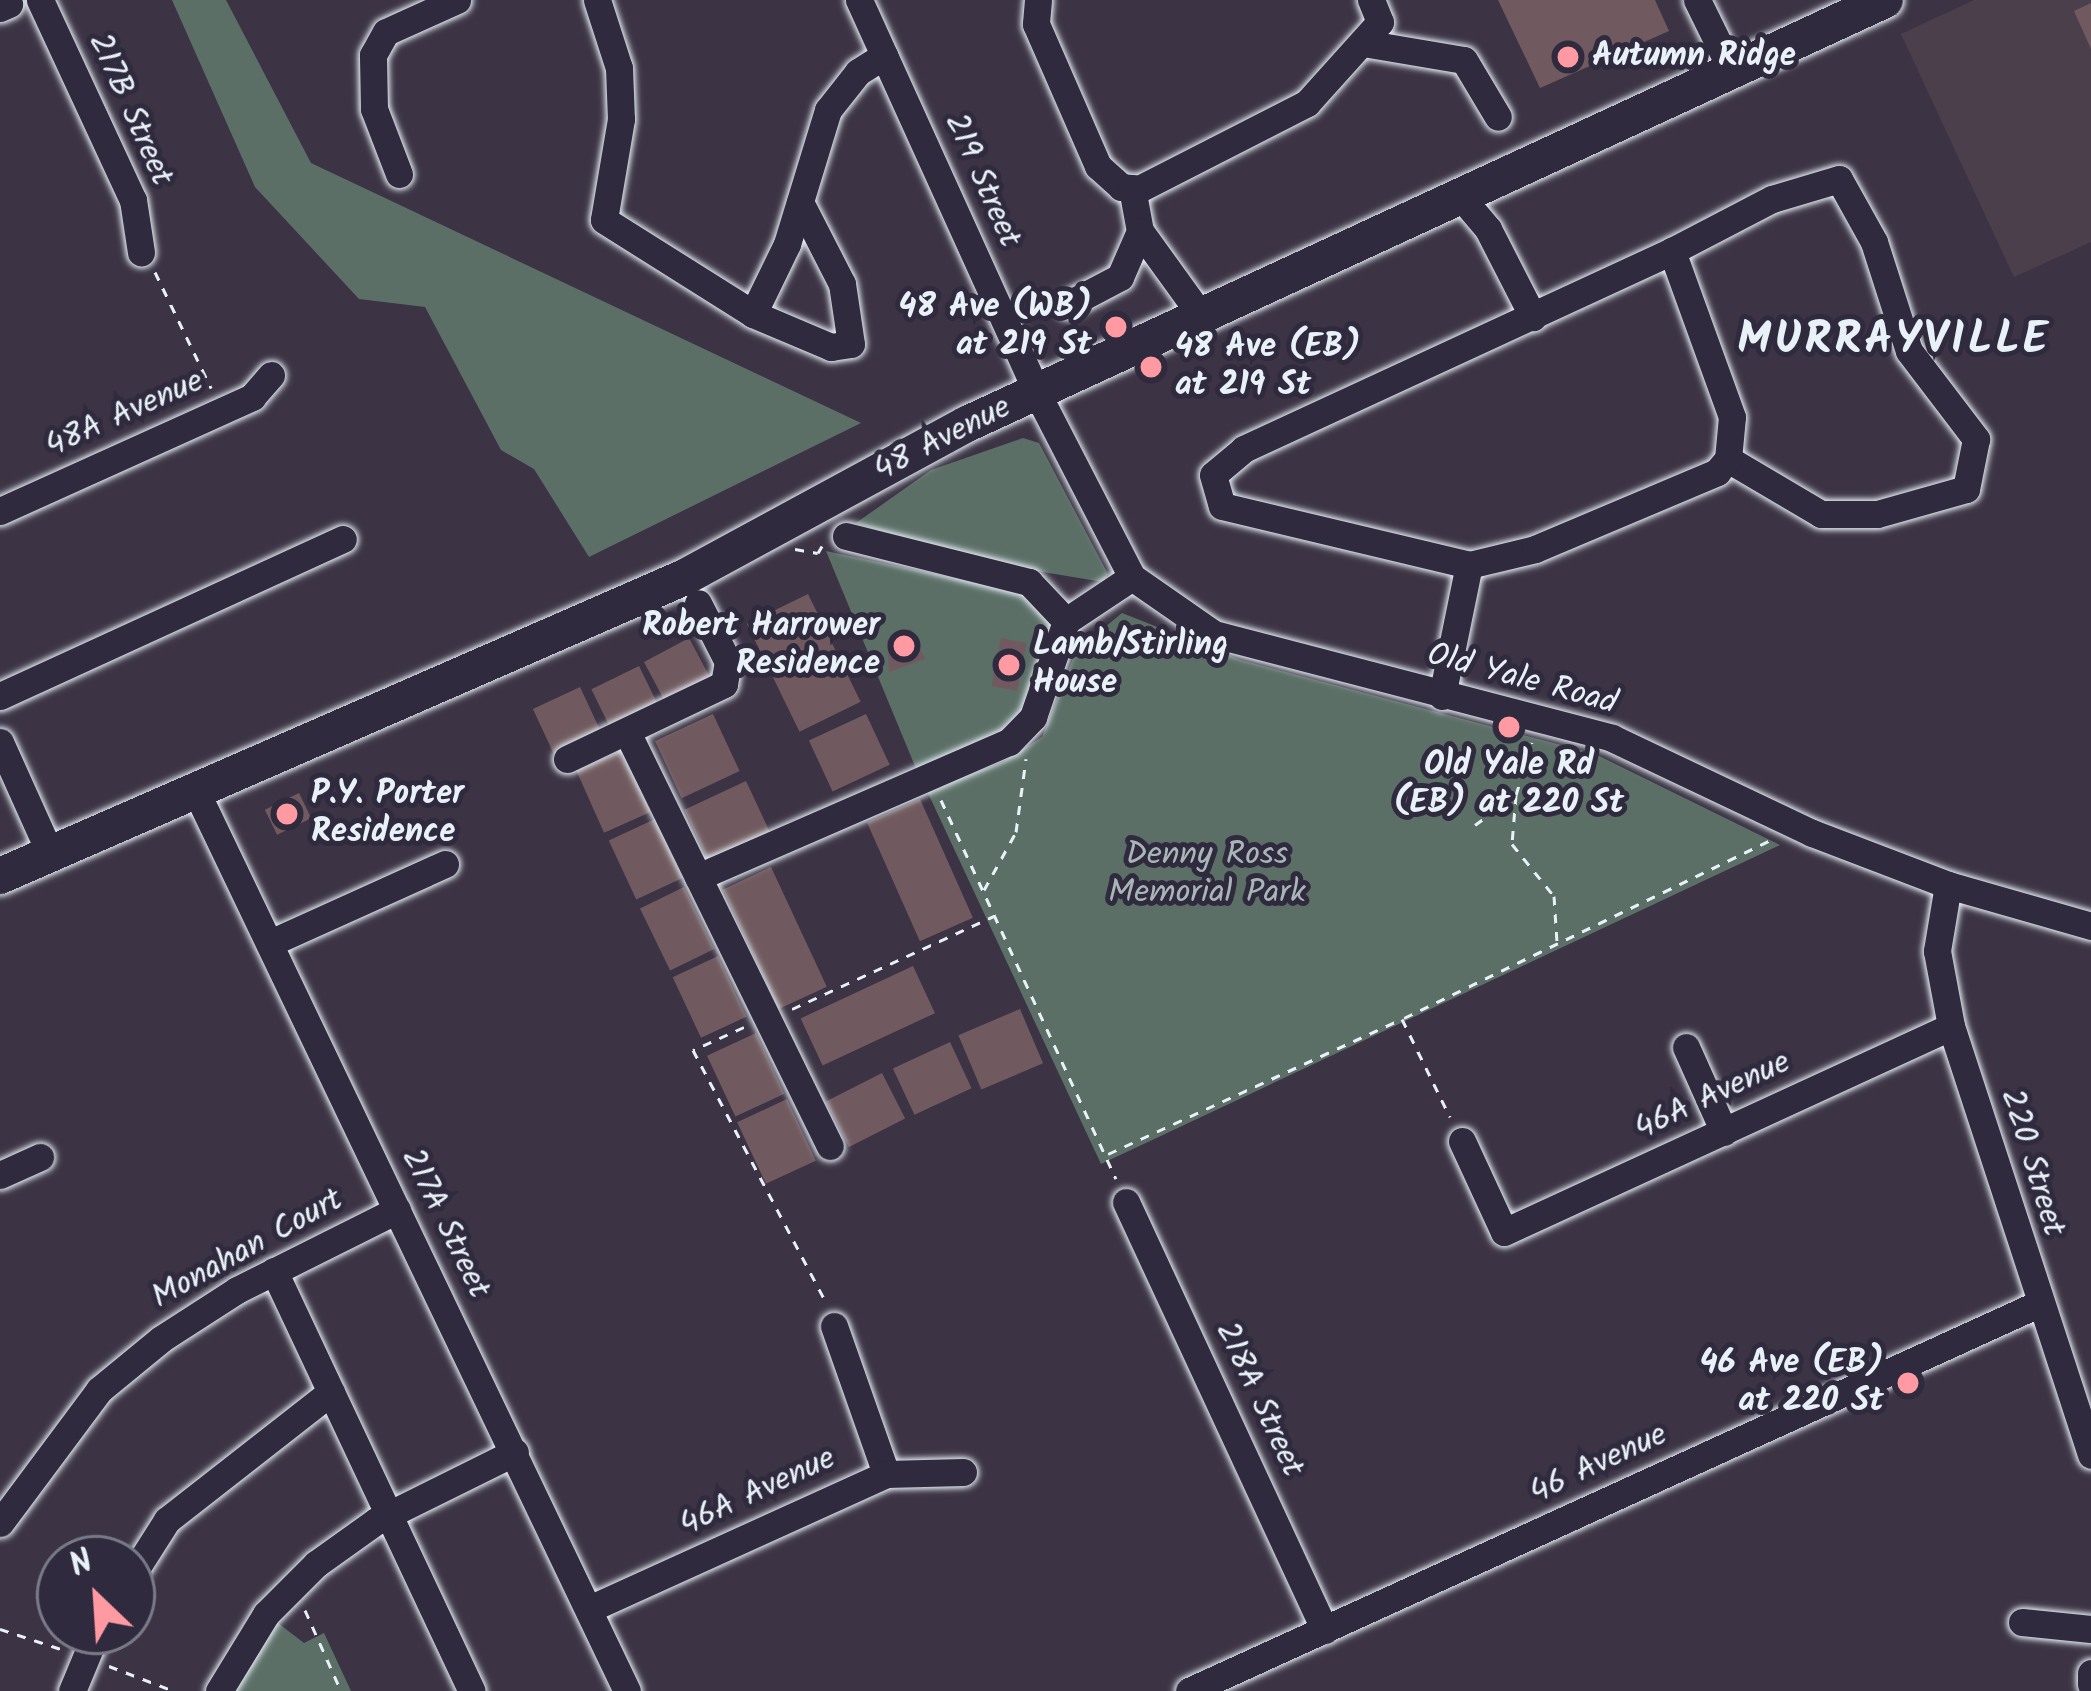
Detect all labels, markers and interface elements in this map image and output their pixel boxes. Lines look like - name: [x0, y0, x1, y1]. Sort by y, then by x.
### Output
- street label: 217B Street: [78, 28, 180, 192]
- place label: Autumn Ridge: [1592, 37, 1796, 77]
- marker: Autumn Ridge: [1555, 44, 1581, 70]
- street label: 219 Street: [934, 108, 1028, 254]
- place label: 48 Ave (WB) at 219 St: [899, 288, 1092, 366]
- marker: 48 Ave (WB) at 219 St: [1103, 314, 1129, 340]
- district label: MURRAYVILLE: [1737, 315, 2051, 369]
- place label: 48 Ave (EB) at 219 St: [1175, 328, 1361, 406]
- marker: 48 Ave (EB) at 219 St: [1138, 354, 1164, 380]
- street label: 48A Avenue: [40, 363, 210, 467]
- street label: 48 Avenue: [868, 389, 1018, 491]
- place label: Robert Harrower Residence: [642, 607, 880, 685]
- place label: Lamb/Stirling House: [1033, 626, 1228, 704]
- marker: Robert Harrower Residence: [891, 633, 917, 659]
- street label: Old Yale Road: [1423, 636, 1621, 724]
- marker: Lamb/Stirling House: [996, 652, 1022, 678]
- marker: Old Yale Rd (EB) at 220 St: [1496, 714, 1522, 740]
- place label: Old Yale Rd (EB) at 220 St: [1394, 746, 1624, 824]
- place label: P.Y. Porter Residence: [311, 775, 464, 853]
- marker: P.Y. Porter Residence: [274, 801, 300, 827]
- park label: Denny Ross Memorial Park: [1108, 836, 1306, 914]
- street label: 46A Avenue: [1629, 1044, 1797, 1150]
- street label: 220 Street: [1990, 1085, 2072, 1241]
- street label: 217A Street: [391, 1143, 497, 1305]
- street label: Monahan Court: [146, 1181, 350, 1319]
- street label: 218A Street: [1205, 1316, 1311, 1484]
- place label: 46 Ave (EB) at 220 St: [1700, 1344, 1884, 1422]
- marker: 46 Ave (EB) at 220 St: [1895, 1370, 1921, 1396]
- street label: 46 Avenue: [1524, 1416, 1674, 1514]
- street label: 46A Avenue: [674, 1440, 842, 1546]
- north arrow: [36, 1535, 156, 1655]
- text: N: [61, 1536, 102, 1593]

